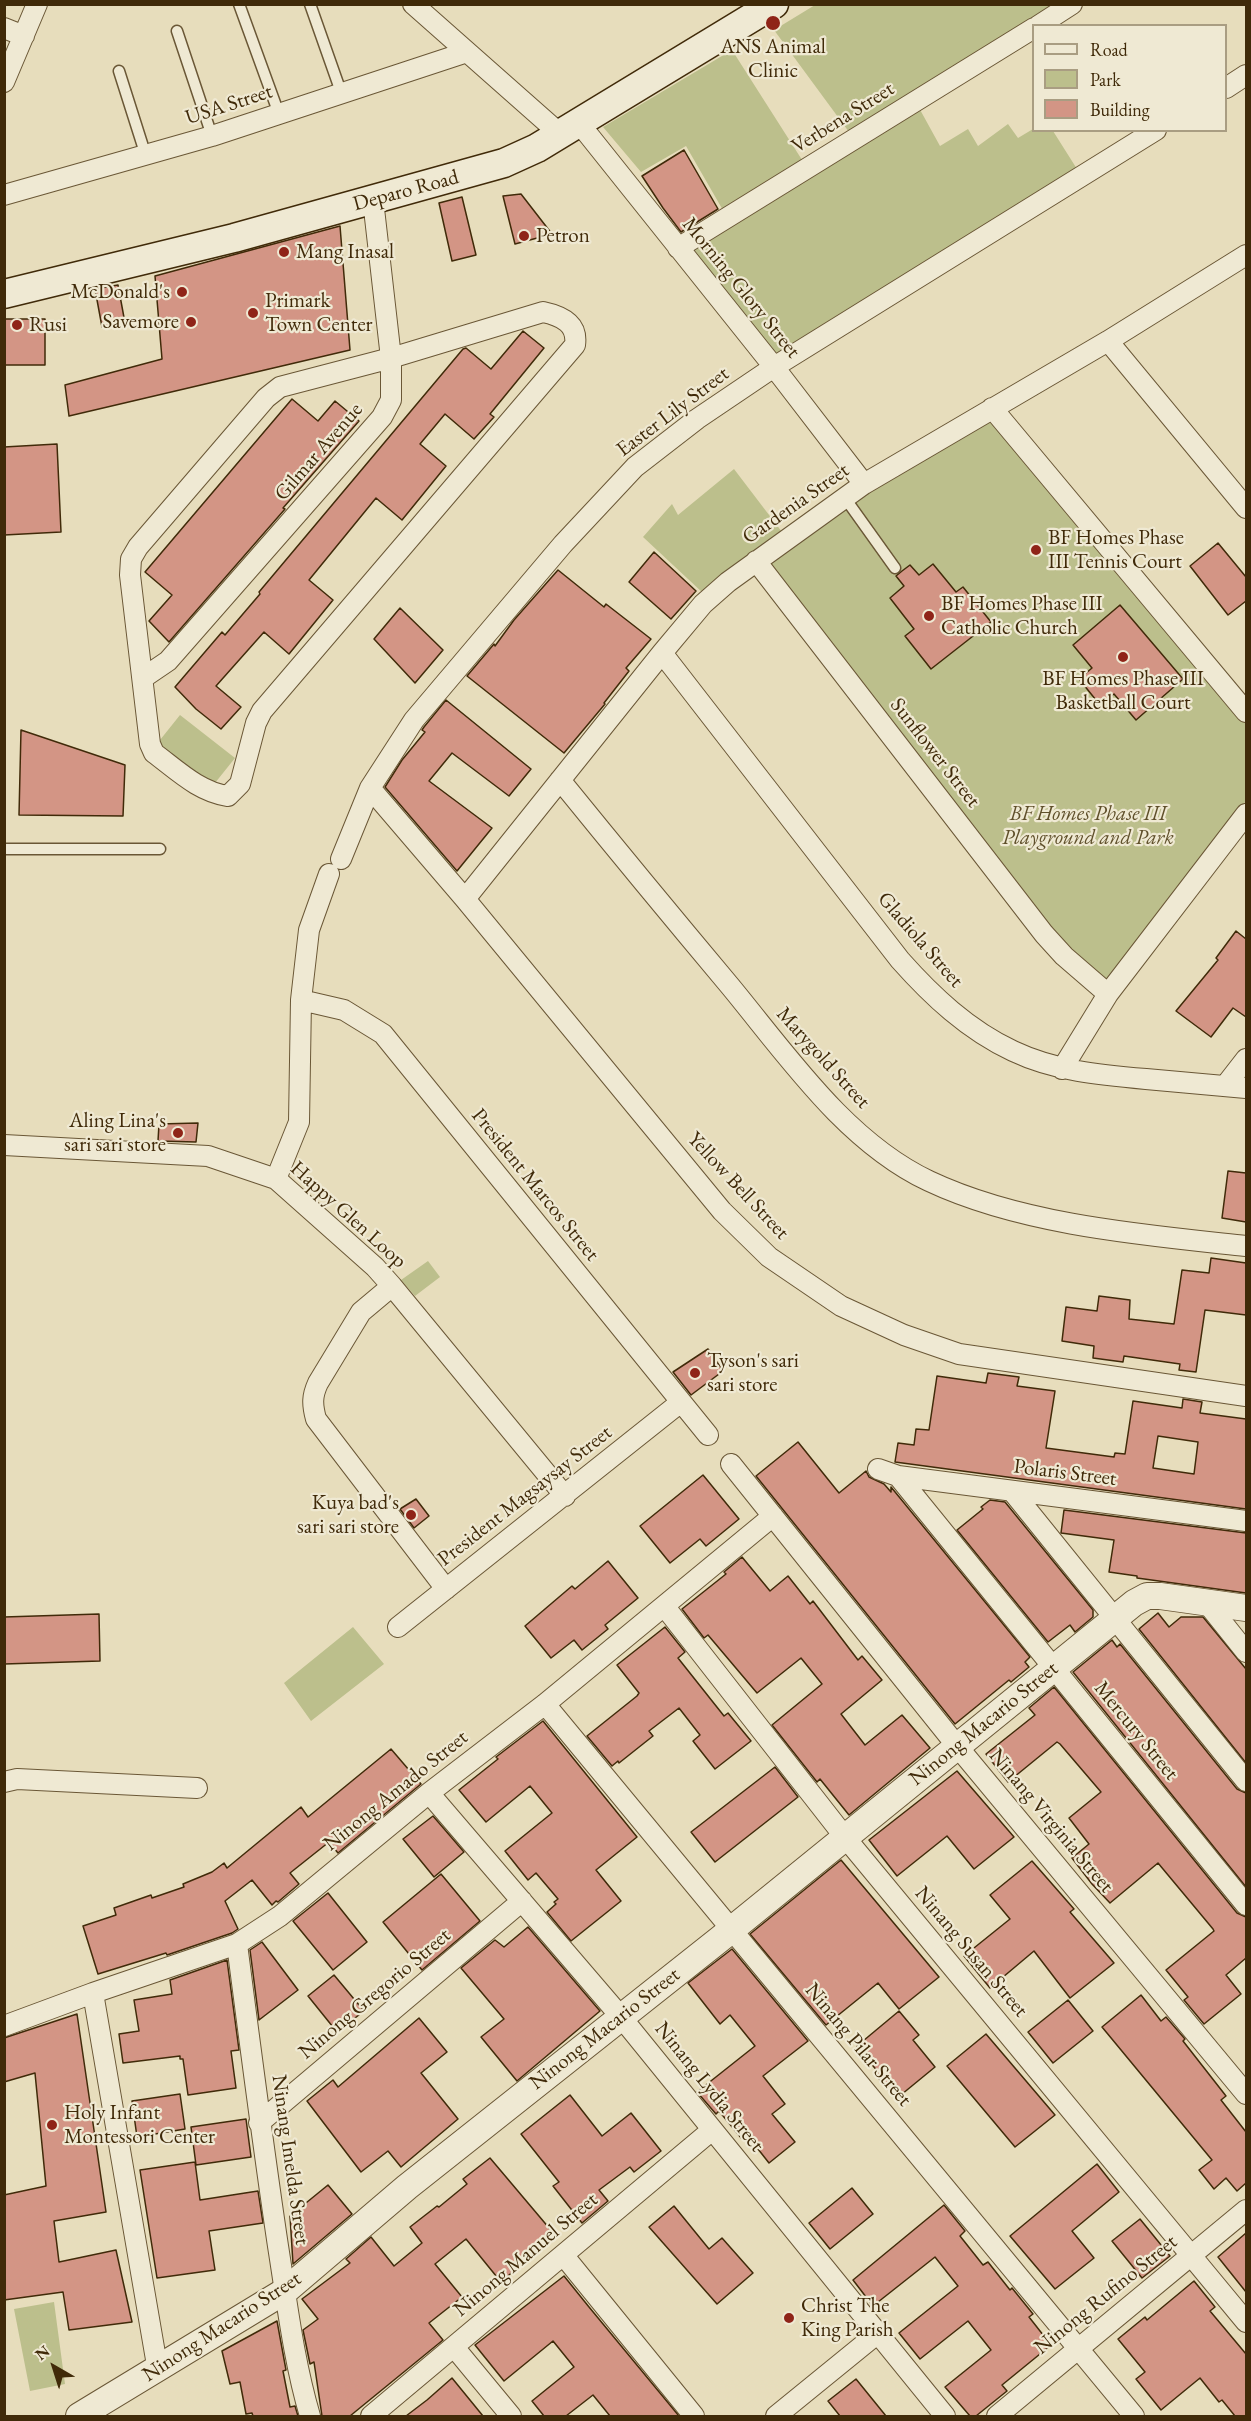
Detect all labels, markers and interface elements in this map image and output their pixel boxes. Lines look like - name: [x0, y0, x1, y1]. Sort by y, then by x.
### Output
- marker: ANS Animal Clinic: [764, 14, 782, 32]
- legend: [1032, 24, 1227, 132]
- place label: ANS Animal Clinic: [720, 34, 826, 84]
- text: Road: [1090, 38, 1128, 61]
- text: Park: [1090, 68, 1121, 91]
- street label: Verbena Street: [787, 77, 899, 159]
- street label: USA Street: [182, 79, 276, 131]
- text: Building: [1090, 98, 1150, 121]
- street label: Deparo Road: [350, 165, 462, 217]
- street label: Morning Glory Street: [677, 213, 805, 363]
- place label: Petron: [536, 223, 590, 249]
- marker: Petron: [517, 229, 531, 243]
- place label: Mang Inasal: [296, 239, 394, 265]
- marker: Mang Inasal: [277, 245, 291, 259]
- place label: McDonald's: [71, 279, 170, 305]
- marker: McDonald's: [175, 285, 189, 299]
- place label: Primark Town Center: [265, 288, 373, 338]
- marker: Primark Town Center: [246, 306, 260, 320]
- place label: Savemore: [102, 309, 179, 335]
- place label: Rusi: [29, 312, 67, 338]
- marker: Savemore: [184, 315, 198, 329]
- marker: Rusi: [10, 318, 24, 332]
- street label: Easter Lily Street: [612, 361, 734, 463]
- street label: Gilmar Avenue: [270, 398, 368, 506]
- street label: Gardenia Street: [738, 458, 854, 550]
- place label: BF Homes Phase III Tennis Court: [1048, 525, 1184, 575]
- marker: BF Homes Phase III Tennis Court: [1029, 543, 1043, 557]
- place label: BF Homes Phase III Catholic Church: [941, 591, 1103, 641]
- marker: BF Homes Phase III Catholic Church: [922, 609, 936, 623]
- marker: BF Homes Phase III Basketball Court: [1116, 650, 1130, 664]
- place label: BF Homes Phase III Basketball Court: [1042, 666, 1204, 716]
- street label: Sunflower Street: [884, 693, 986, 813]
- park label: BF Homes Phase III Playground and Park: [1002, 801, 1174, 851]
- street label: Gladiola Street: [872, 887, 968, 993]
- street label: Marygold Street: [771, 1002, 875, 1114]
- street label: President Marcos Street: [466, 1104, 604, 1266]
- place label: Aling Lina's sari sari store: [64, 1108, 166, 1158]
- marker: Aling Lina's sari sari store: [171, 1126, 185, 1140]
- street label: Yellow Bell Street: [682, 1127, 794, 1245]
- street label: Happy Glen Loop: [285, 1156, 411, 1274]
- place label: Tyson's sari sari store: [707, 1348, 799, 1398]
- marker: Tyson's sari sari store: [688, 1366, 702, 1380]
- street label: President Magsaysay Street: [433, 1420, 617, 1572]
- street label: Polaris Street: [1012, 1454, 1118, 1492]
- place label: Kuya bad's sari sari store: [297, 1490, 399, 1540]
- marker: Kuya bad's sari sari store: [404, 1508, 418, 1522]
- street label: Ninong Macario Street: [905, 1656, 1063, 1792]
- street label: Mercury Street: [1088, 1676, 1184, 1786]
- street label: Ninong Amado Street: [319, 1725, 473, 1857]
- street label: Ninang Virginia Street: [983, 1744, 1119, 1898]
- street label: Ninang Susan Street: [909, 1881, 1033, 2023]
- street label: Ninong Gregorio Street: [294, 1923, 456, 2065]
- street label: Ninong Macario Street: [525, 1962, 685, 2096]
- street label: Ninang Pilar Street: [799, 1978, 917, 2112]
- street label: Ninang Lydia Street: [649, 2017, 769, 2157]
- street label: Ninang Imelda Street: [266, 2073, 314, 2247]
- place label: Holy Infant Montessori Center: [64, 2100, 215, 2150]
- marker: Holy Infant Montessori Center: [45, 2118, 59, 2132]
- street label: Ninong Manuel Street: [449, 2187, 603, 2323]
- street label: Ninong Rufino Street: [1030, 2230, 1182, 2360]
- street label: Ninong Macario Street: [138, 2266, 306, 2388]
- place label: Christ The King Parish: [801, 2293, 894, 2343]
- marker: Christ The King Parish: [782, 2311, 796, 2325]
- north arrow: [24, 2337, 84, 2397]
- text: N: [31, 2340, 54, 2365]

